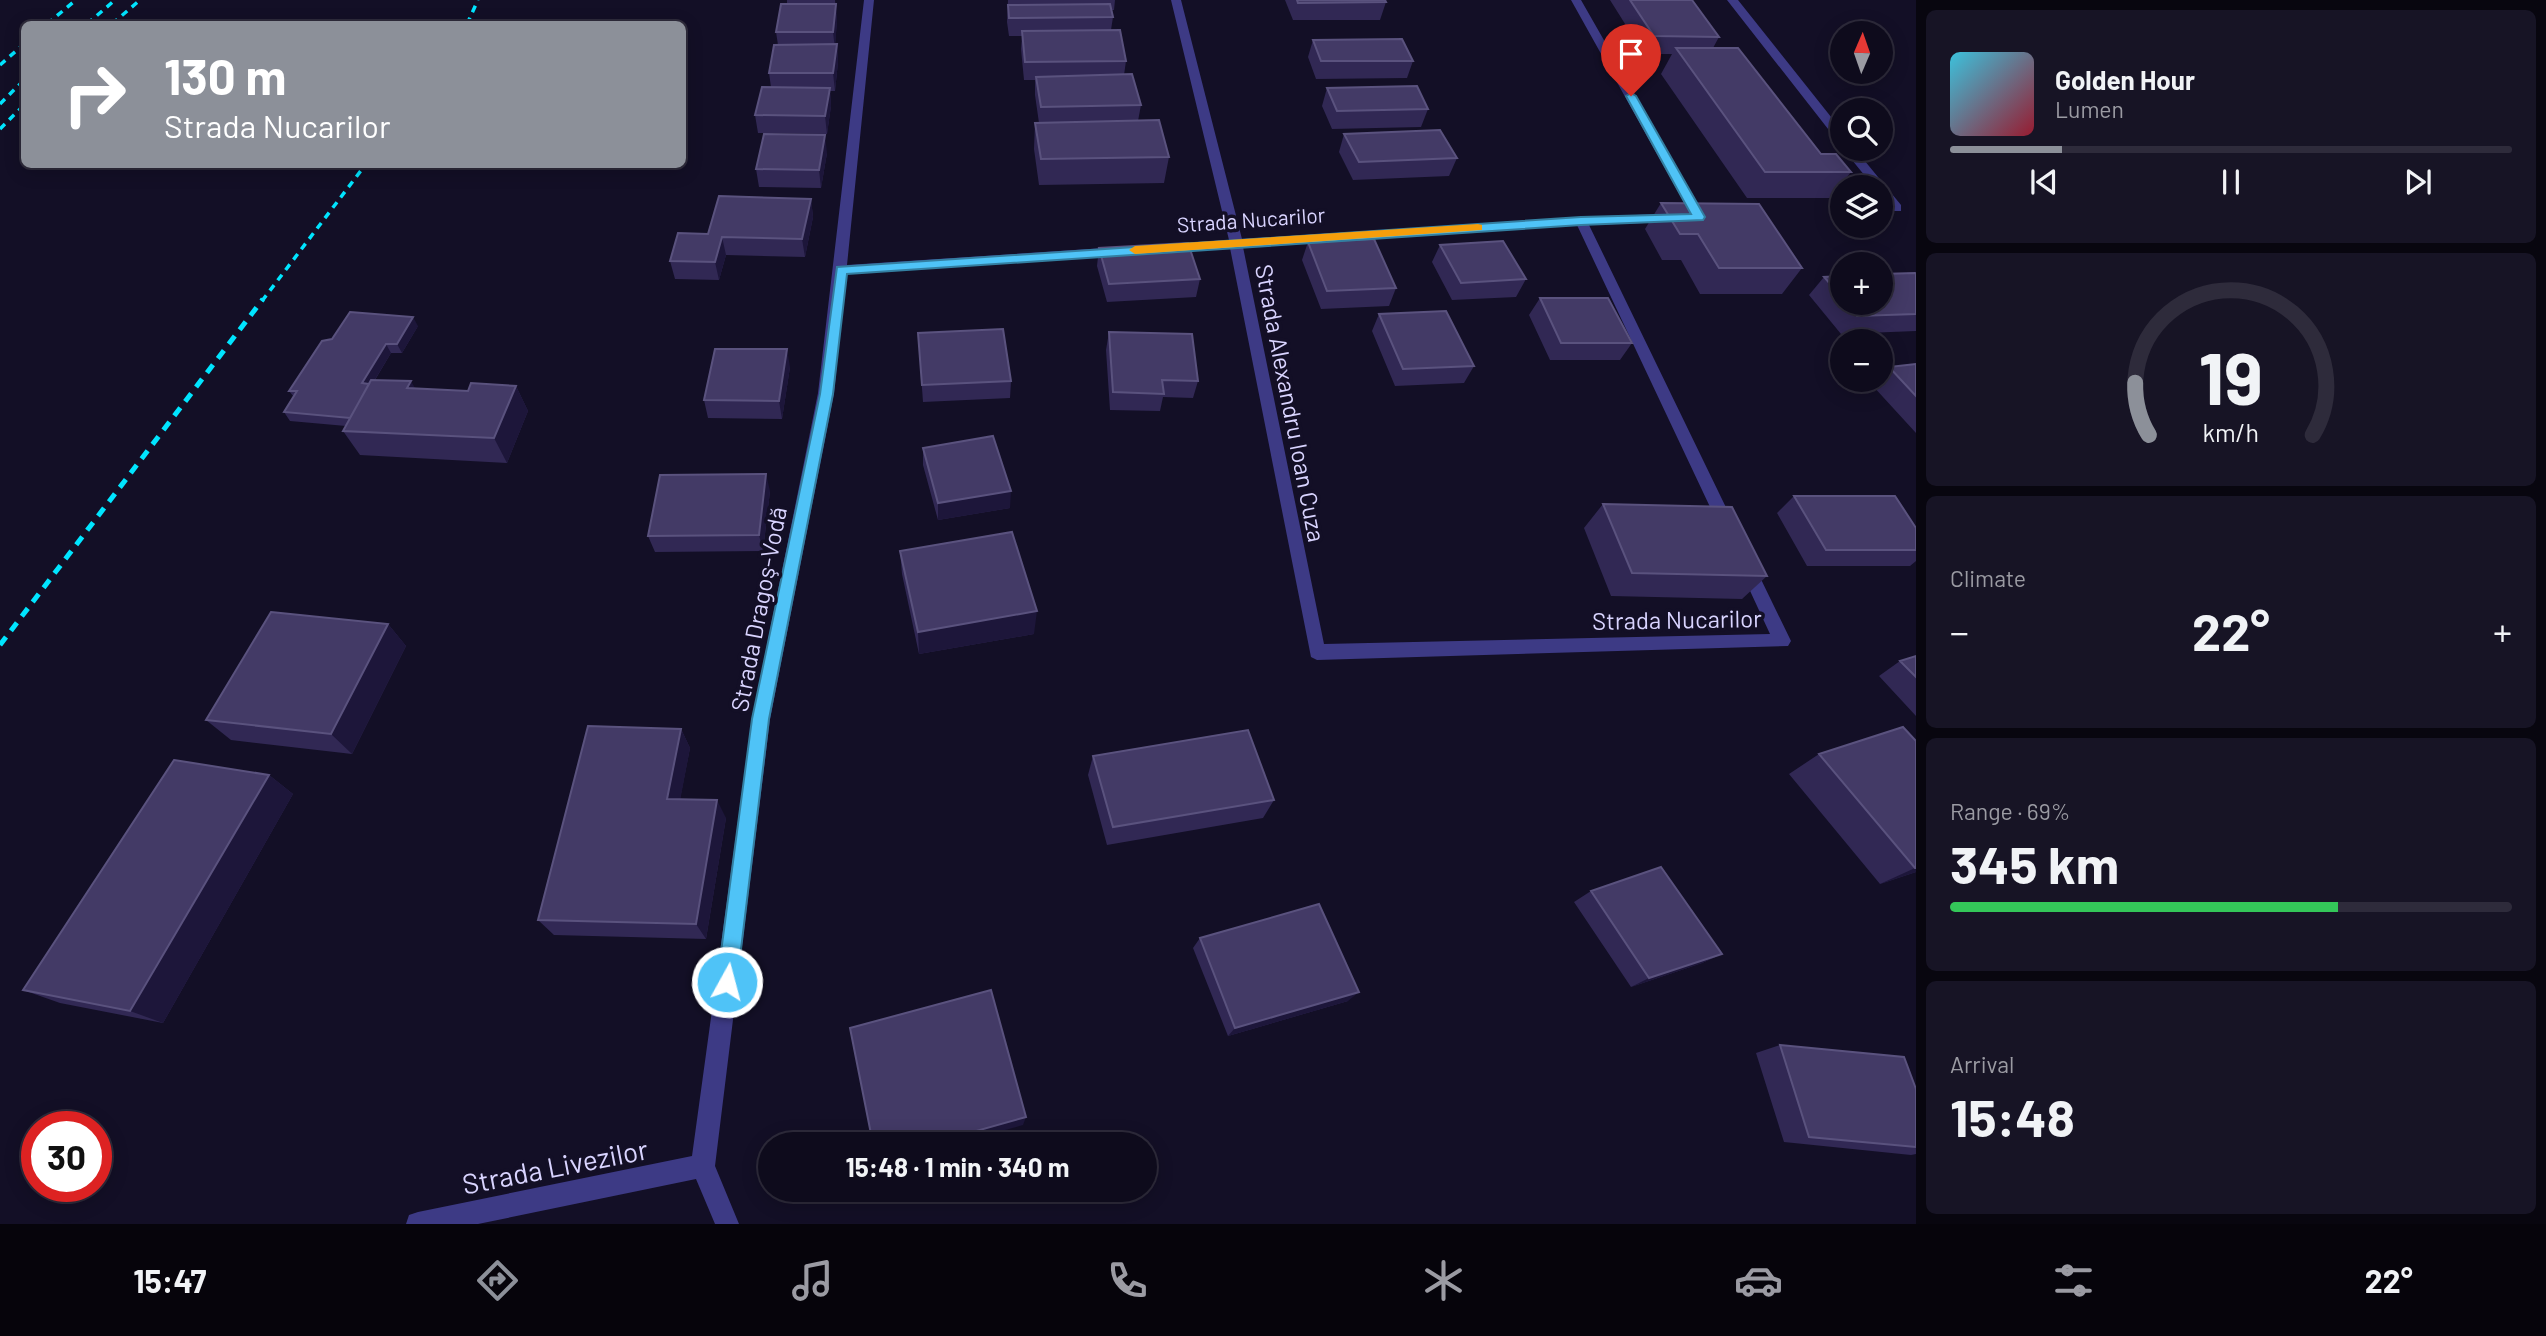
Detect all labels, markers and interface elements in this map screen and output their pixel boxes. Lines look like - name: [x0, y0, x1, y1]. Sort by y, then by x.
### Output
- north arrow: [1830, 21, 1894, 84]
- map controls: [1830, 21, 1893, 392]
- pin: [1601, 24, 1661, 96]
- icon: arrive: [1612, 35, 1650, 73]
- text: 130 m: [164, 46, 286, 105]
- icon: right: [49, 49, 140, 140]
- text: Golden Hour: [2055, 64, 2195, 95]
- text: Lumen: [2055, 95, 2124, 123]
- button: search: [1830, 98, 1893, 161]
- text: Strada Nucarilor: [164, 106, 391, 144]
- icon: previous: [2025, 163, 2063, 201]
- icon: pause: [2212, 163, 2250, 201]
- icon: next: [2399, 163, 2437, 201]
- button: layers: [1830, 175, 1893, 238]
- street label: Strada Nucarilor: [1176, 201, 1326, 237]
- button: +: [1830, 252, 1893, 315]
- street label: Strada Alexandru Ioan Cuza: [1250, 262, 1332, 544]
- button: −: [1830, 329, 1893, 392]
- text: 19: [2199, 333, 2263, 421]
- text: km/h: [2203, 417, 2259, 447]
- street label: Strada Dragoş-Vodă: [724, 504, 792, 714]
- text: Climate: [1950, 564, 2026, 592]
- text: 22°: [2192, 599, 2270, 661]
- street label: Strada Nucarilor: [1592, 603, 1762, 635]
- text: −: [1950, 608, 1969, 654]
- text: +: [2493, 608, 2512, 654]
- text: Range · 69%: [1950, 797, 2070, 825]
- text: 345 km: [1950, 832, 2119, 894]
- position arrow: [690, 945, 764, 1019]
- text: Arrival: [1950, 1050, 2014, 1078]
- text: 15:48: [1950, 1085, 2075, 1147]
- speed limit sign: 30: [21, 1111, 112, 1202]
- street label: Strada Livezilor: [459, 1131, 651, 1201]
- text: 15:48 · 1 min · 340 m: [846, 1151, 1069, 1182]
- icon: directions: [473, 1256, 522, 1305]
- icon: music: [788, 1256, 837, 1305]
- icon: phone: [1103, 1256, 1152, 1305]
- icon: climate: [1419, 1256, 1468, 1305]
- icon: car: [1734, 1256, 1783, 1305]
- icon: filters: [2049, 1256, 2098, 1305]
- text: 15:47: [133, 1261, 206, 1299]
- text: 22°: [2365, 1261, 2413, 1299]

